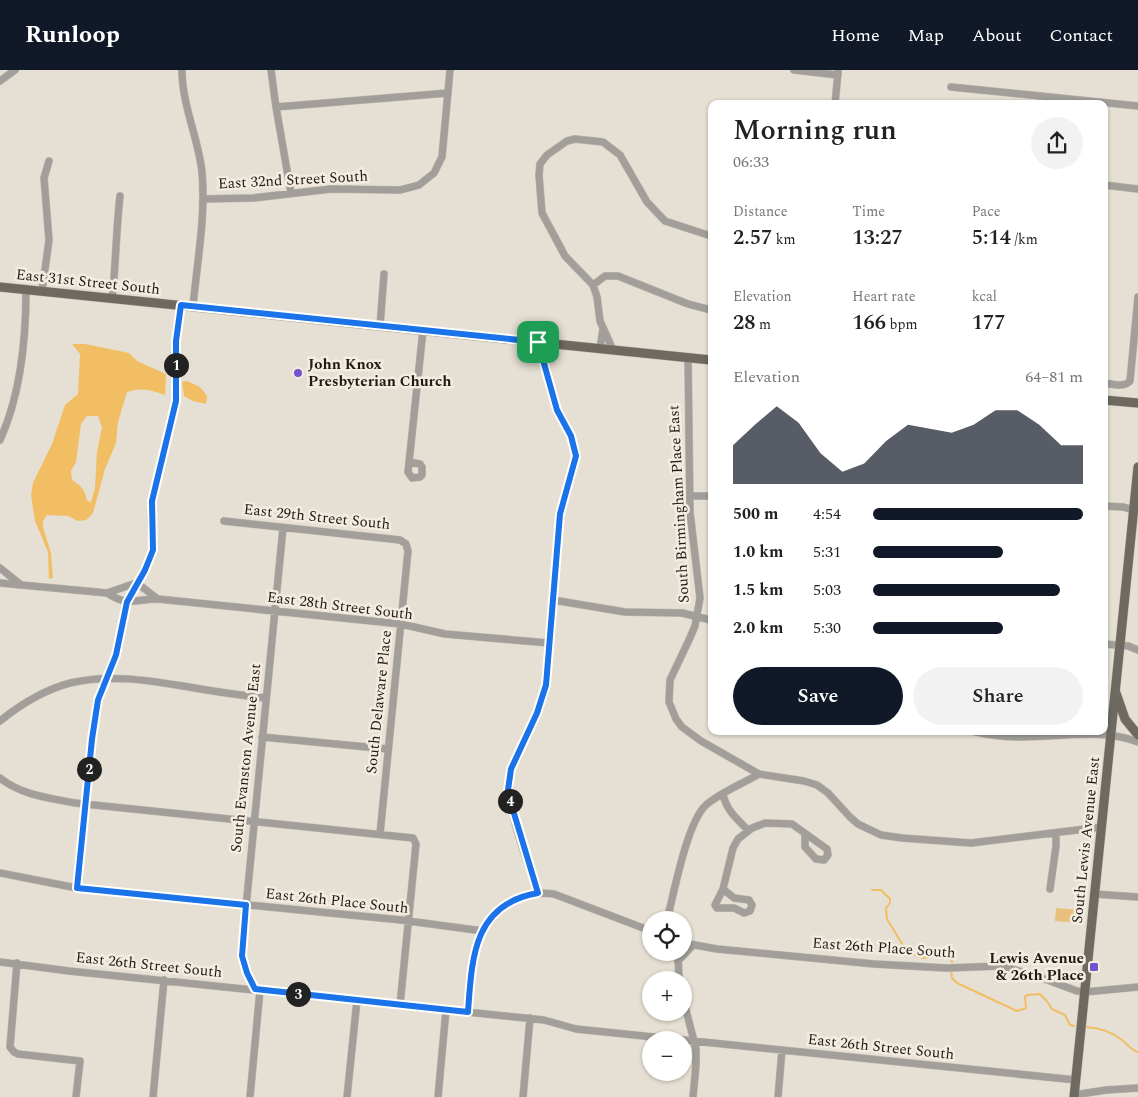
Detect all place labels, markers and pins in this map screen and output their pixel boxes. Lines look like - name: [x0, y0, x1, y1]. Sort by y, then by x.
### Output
- pin: [517, 321, 559, 363]
- pin: 1: [164, 352, 188, 378]
- place label: John Knox Presbyterian Church: [308, 353, 451, 393]
- marker: John Knox Presbyterian Church: [292, 367, 304, 379]
- pin: 2: [76, 756, 102, 782]
- pin: 4: [498, 788, 522, 814]
- place label: Lewis Avenue & 26th Place: [989, 947, 1084, 987]
- marker: Lewis Avenue & 26th Place: [1088, 961, 1100, 973]
- pin: 3: [286, 982, 310, 1006]

